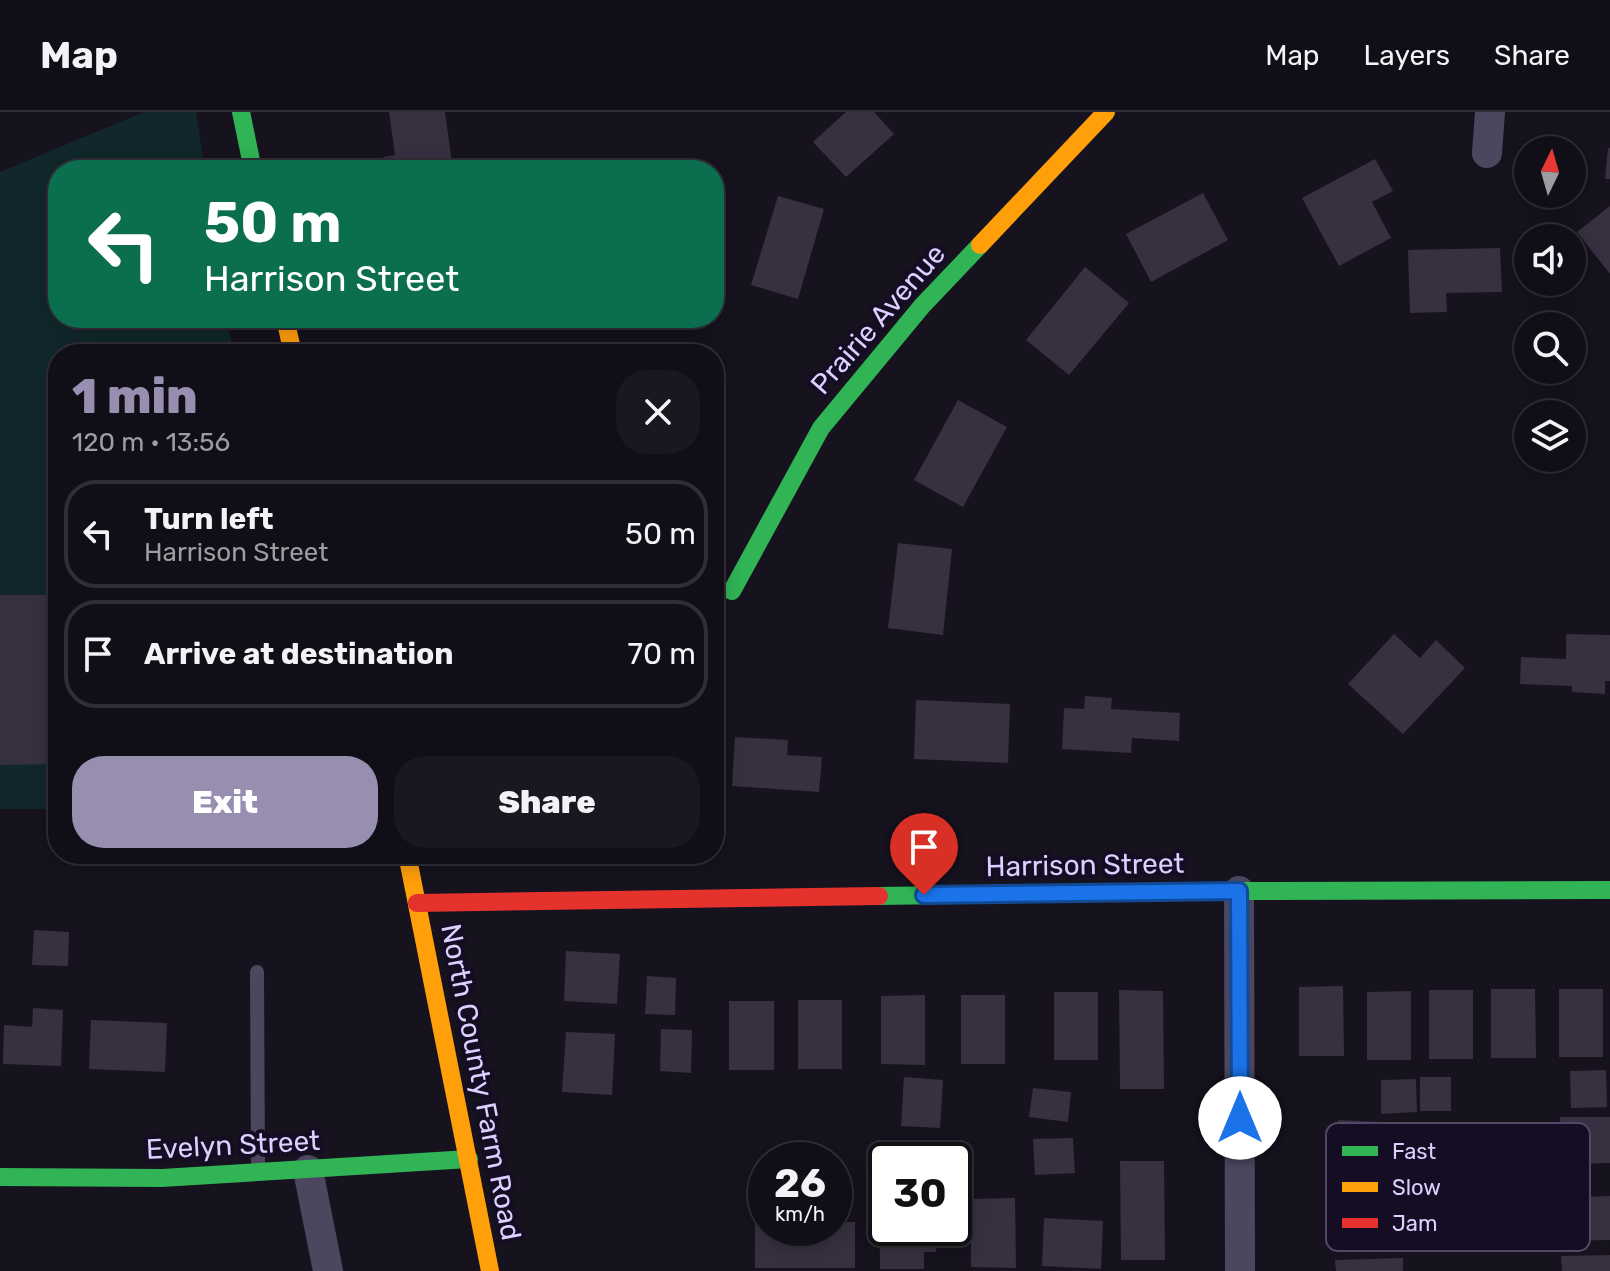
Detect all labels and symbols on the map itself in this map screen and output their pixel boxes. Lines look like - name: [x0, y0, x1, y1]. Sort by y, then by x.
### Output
- north arrow: [1514, 136, 1586, 208]
- street label: Prairie Avenue: [804, 237, 952, 401]
- pin: [890, 813, 958, 895]
- street label: Harrison Street: [985, 847, 1185, 883]
- street label: North County Farm Road: [434, 921, 528, 1243]
- position arrow: [1198, 1076, 1282, 1160]
- legend: [1326, 1123, 1590, 1251]
- street label: Evelyn Street: [145, 1124, 321, 1166]
- text: Fast: [1392, 1138, 1437, 1165]
- speed limit sign: 30: [868, 1142, 972, 1246]
- text: Slow: [1392, 1174, 1441, 1201]
- text: Jam: [1392, 1210, 1438, 1237]

